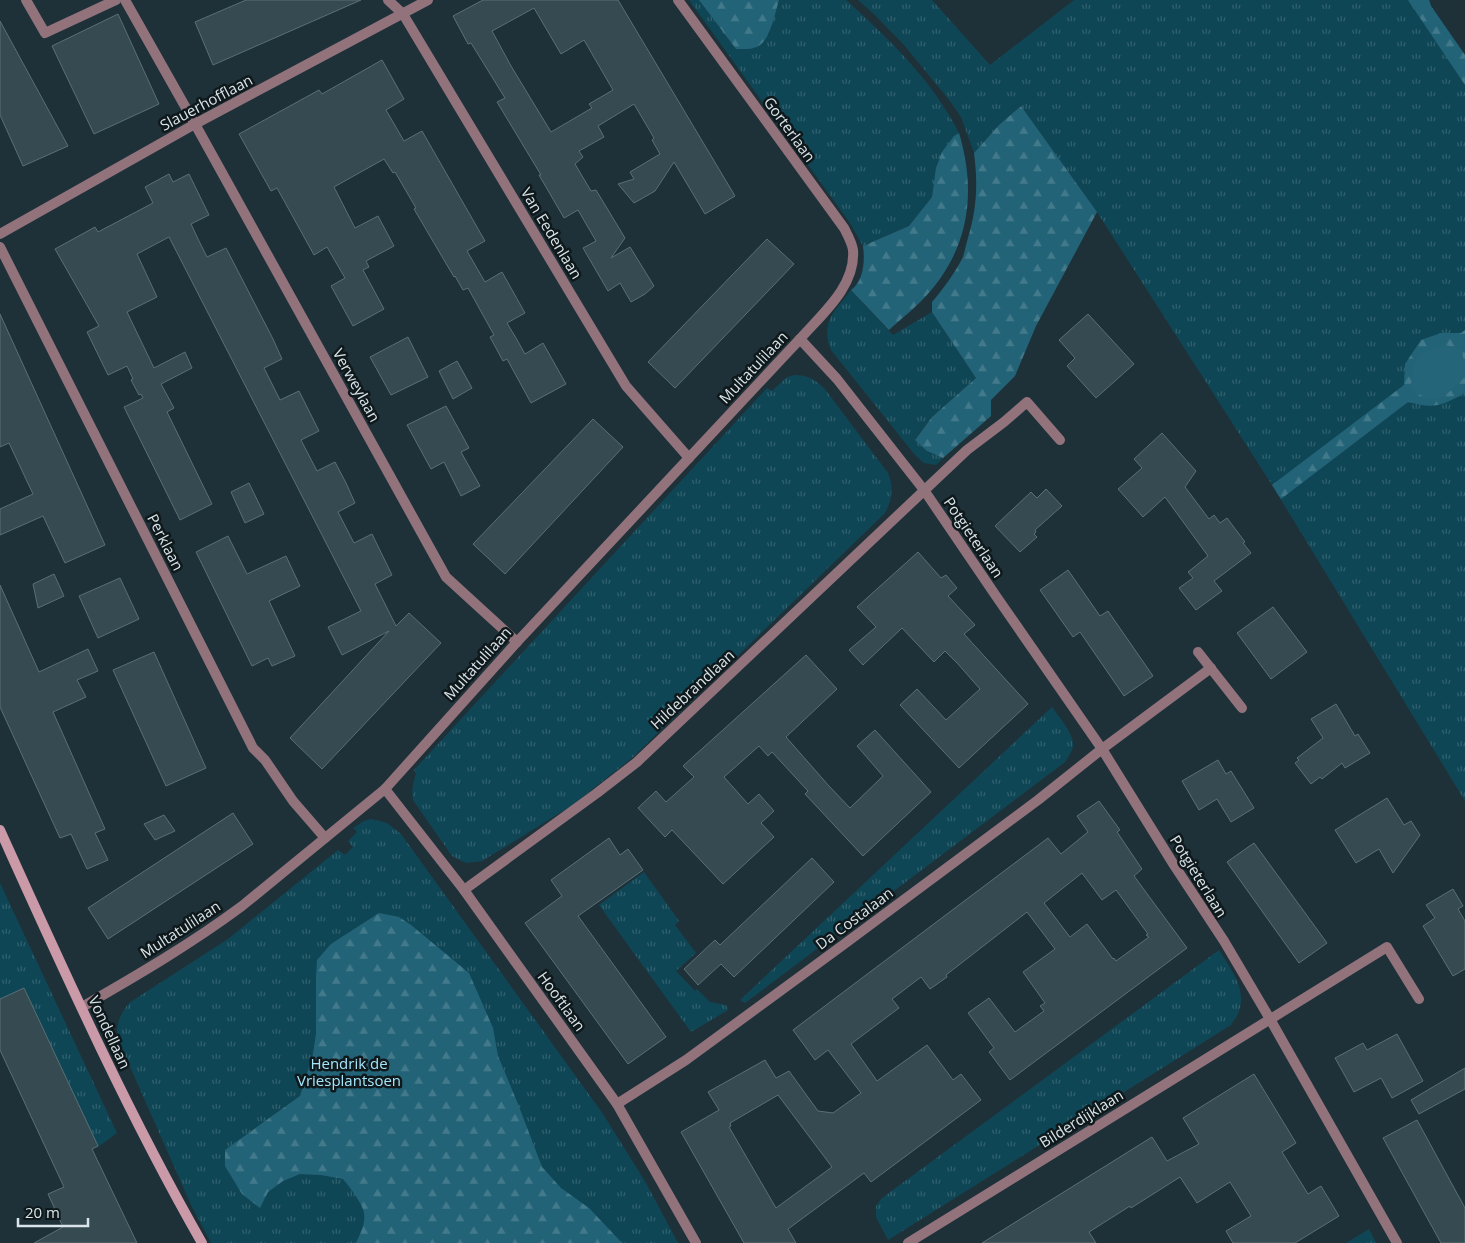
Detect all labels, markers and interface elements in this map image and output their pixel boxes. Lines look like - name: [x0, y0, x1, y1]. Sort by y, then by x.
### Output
- street label: Slauerhofflaan: [156, 69, 256, 135]
- street label: Gorterlaan: [760, 93, 820, 165]
- street label: Van Eedenlaan: [517, 183, 587, 283]
- street label: Multatulilaan: [714, 327, 792, 407]
- street label: Verweylaan: [329, 345, 385, 425]
- street label: Potgieterlaan: [940, 493, 1008, 581]
- street label: Perklaan: [143, 510, 189, 574]
- street label: Multatulilaan: [439, 622, 515, 704]
- street label: Hildebrandlaan: [646, 645, 738, 733]
- street label: Potgieterlaan: [1166, 831, 1232, 921]
- street label: Da Costalaan: [811, 882, 897, 954]
- street label: Multatulilaan: [136, 896, 224, 962]
- street label: Hooftlaan: [534, 967, 590, 1035]
- street label: Vondellaan: [84, 992, 136, 1072]
- park label: Hendrik de Vriesplantsoen: [297, 1053, 401, 1090]
- street label: Bilderdijklaan: [1035, 1084, 1127, 1152]
- scale bar: [18, 1196, 88, 1228]
- text: 20 m: [25, 1202, 60, 1222]

